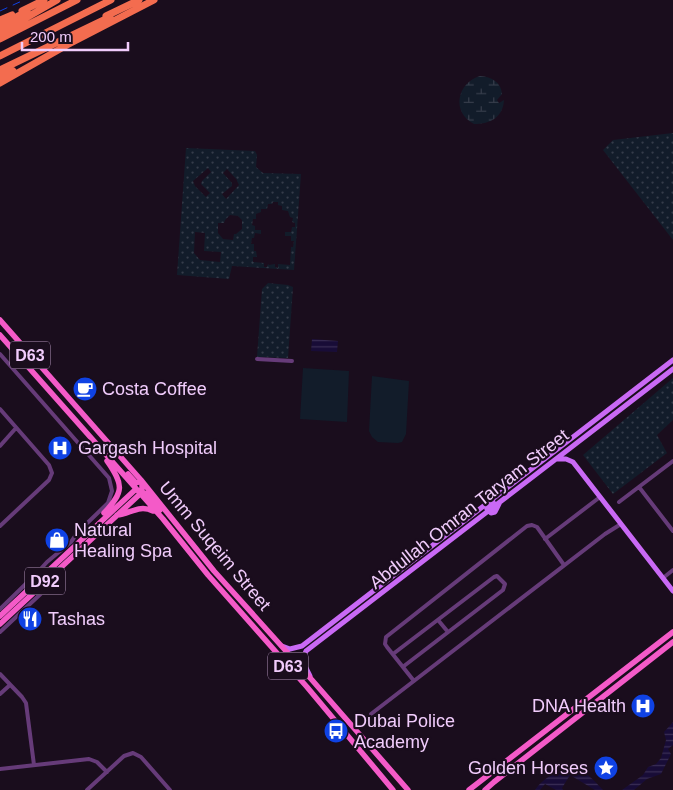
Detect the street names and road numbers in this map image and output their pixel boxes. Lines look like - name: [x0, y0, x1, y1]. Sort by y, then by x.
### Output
- road number: D63: [10, 342, 50, 368]
- street label: Abdullah Omran Taryam Street: [366, 425, 572, 593]
- street label: Umm Suqeim Street: [155, 478, 275, 614]
- road number: D92: [25, 568, 65, 594]
- road number: D63: [268, 652, 308, 679]

